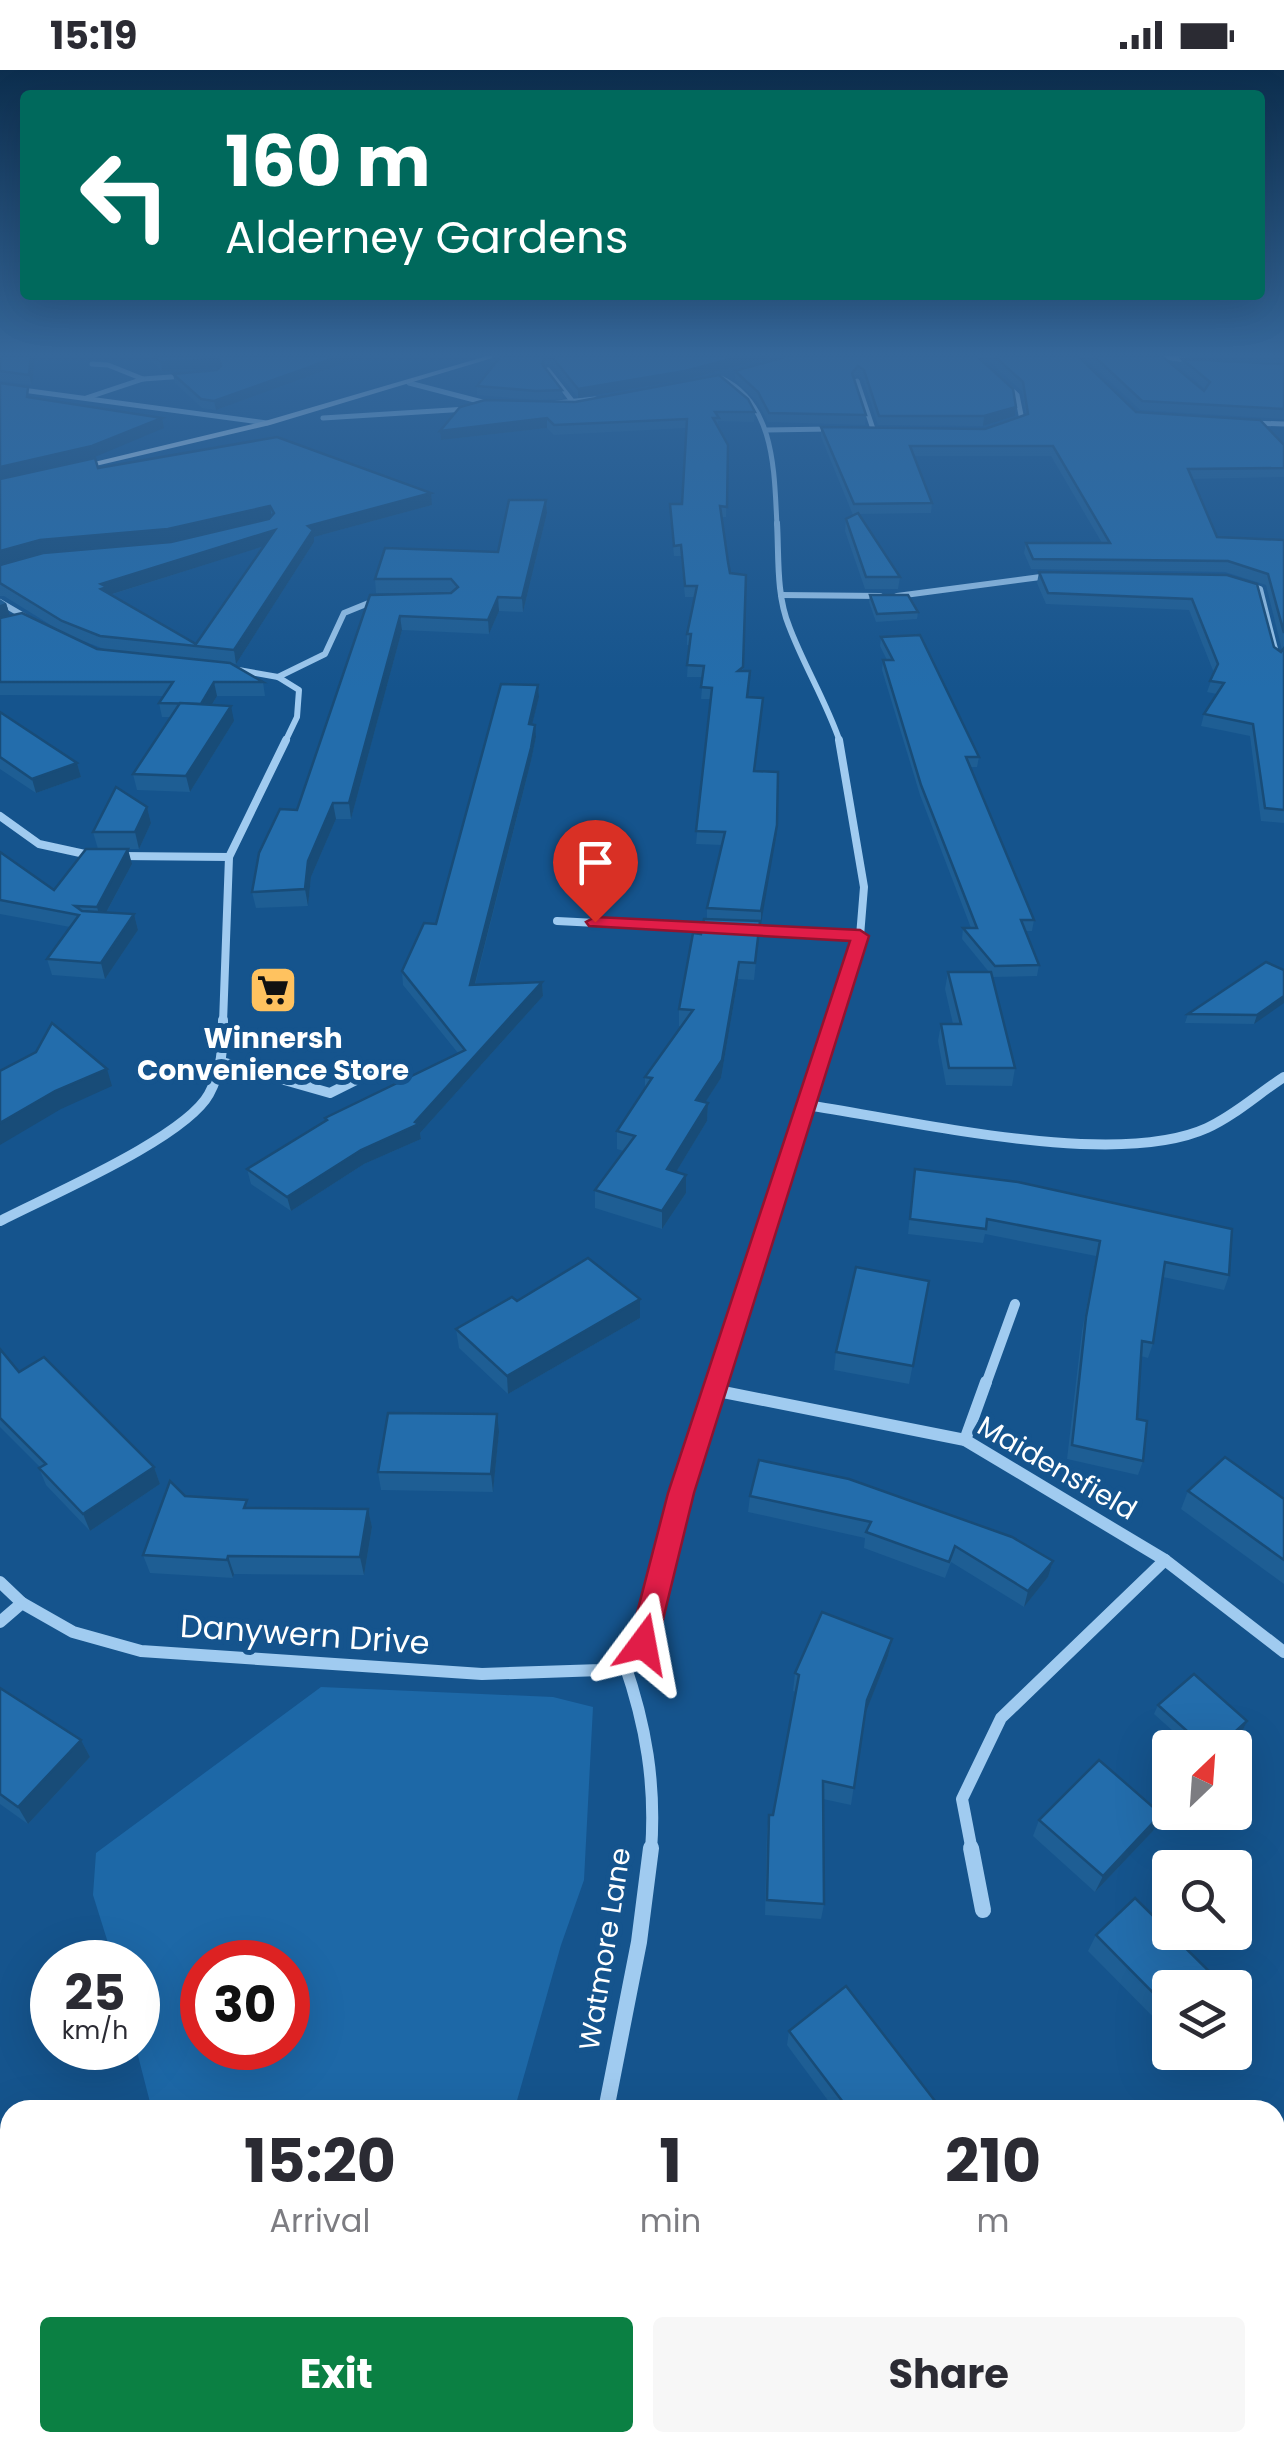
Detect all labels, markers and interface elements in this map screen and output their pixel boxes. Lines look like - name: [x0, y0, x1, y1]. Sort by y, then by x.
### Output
- text: 15:19: [50, 9, 137, 62]
- text: 160 m: [225, 112, 431, 211]
- icon: left: [60, 130, 190, 260]
- text: Alderney Gardens: [225, 206, 628, 269]
- pin: [553, 820, 638, 923]
- icon: arrive: [568, 835, 623, 890]
- supermarket icon: Winnersh Convenience Store: [247, 964, 299, 1016]
- place label: Winnersh Convenience Store: [137, 1019, 409, 1090]
- street label: Maidensfield: [970, 1407, 1144, 1529]
- position arrow: [591, 1592, 695, 1696]
- street label: Danywern Drive: [179, 1603, 431, 1665]
- north arrow: [1152, 1730, 1252, 1830]
- map controls: [1152, 1730, 1252, 2070]
- street label: Watmore Lane: [570, 1845, 640, 2053]
- button: search: [1152, 1850, 1252, 1950]
- speed limit sign: 30: [180, 1940, 310, 2070]
- text: 25: [64, 1957, 126, 2028]
- button: layers: [1152, 1970, 1252, 2070]
- text: km/h: [62, 2013, 128, 2048]
- text: 15:20: [244, 2119, 396, 2203]
- text: 1: [659, 2119, 682, 2203]
- text: 210: [945, 2119, 1041, 2203]
- text: Arrival: [270, 2198, 370, 2243]
- text: min: [640, 2198, 701, 2243]
- text: m: [977, 2198, 1010, 2243]
- button: Exit: [40, 2317, 633, 2432]
- button: Share: [653, 2317, 1245, 2432]

